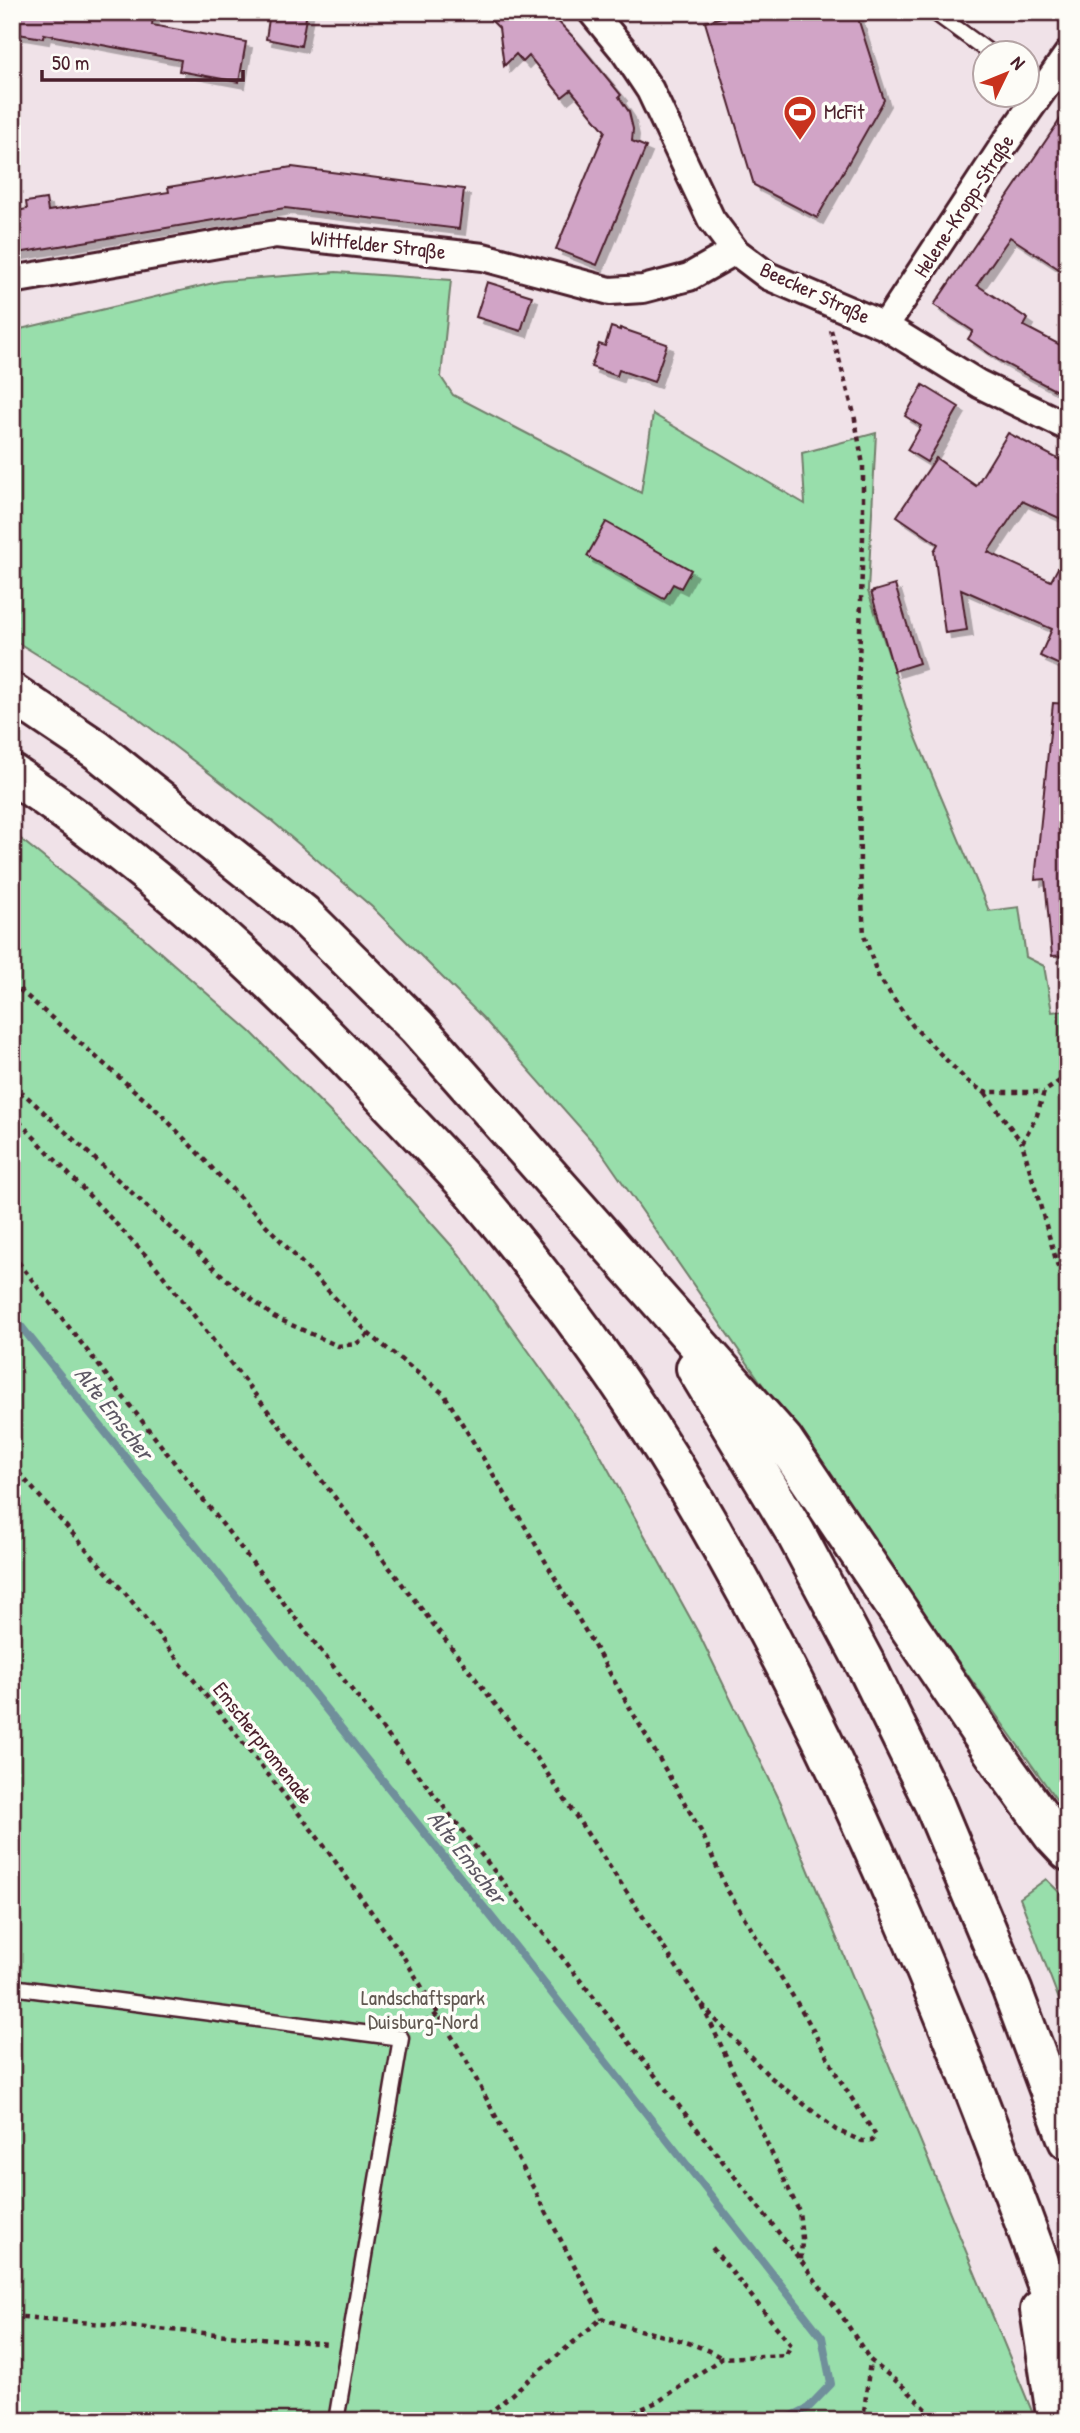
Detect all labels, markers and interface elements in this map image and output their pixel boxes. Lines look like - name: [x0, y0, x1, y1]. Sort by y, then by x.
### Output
- scale bar: [42, 38, 243, 82]
- north arrow: [972, 38, 1042, 108]
- text: 50 m: [52, 48, 89, 77]
- text: N: [1005, 50, 1031, 75]
- sports icon: McFit: [781, 93, 819, 142]
- place label: McFit: [824, 97, 865, 126]
- street label: Helene-Kropp-Straße: [906, 129, 1021, 283]
- street label: Wittfelder Straße: [309, 223, 447, 266]
- street label: Beecker Straße: [756, 254, 875, 331]
- water label: Alte Emscher: [68, 1359, 163, 1468]
- street label: Emscherpromenade: [207, 1676, 320, 1810]
- water label: Alte Emscher: [421, 1803, 516, 1912]
- park label: Landschaftspark Duisburg-Nord: [361, 1983, 485, 2036]

